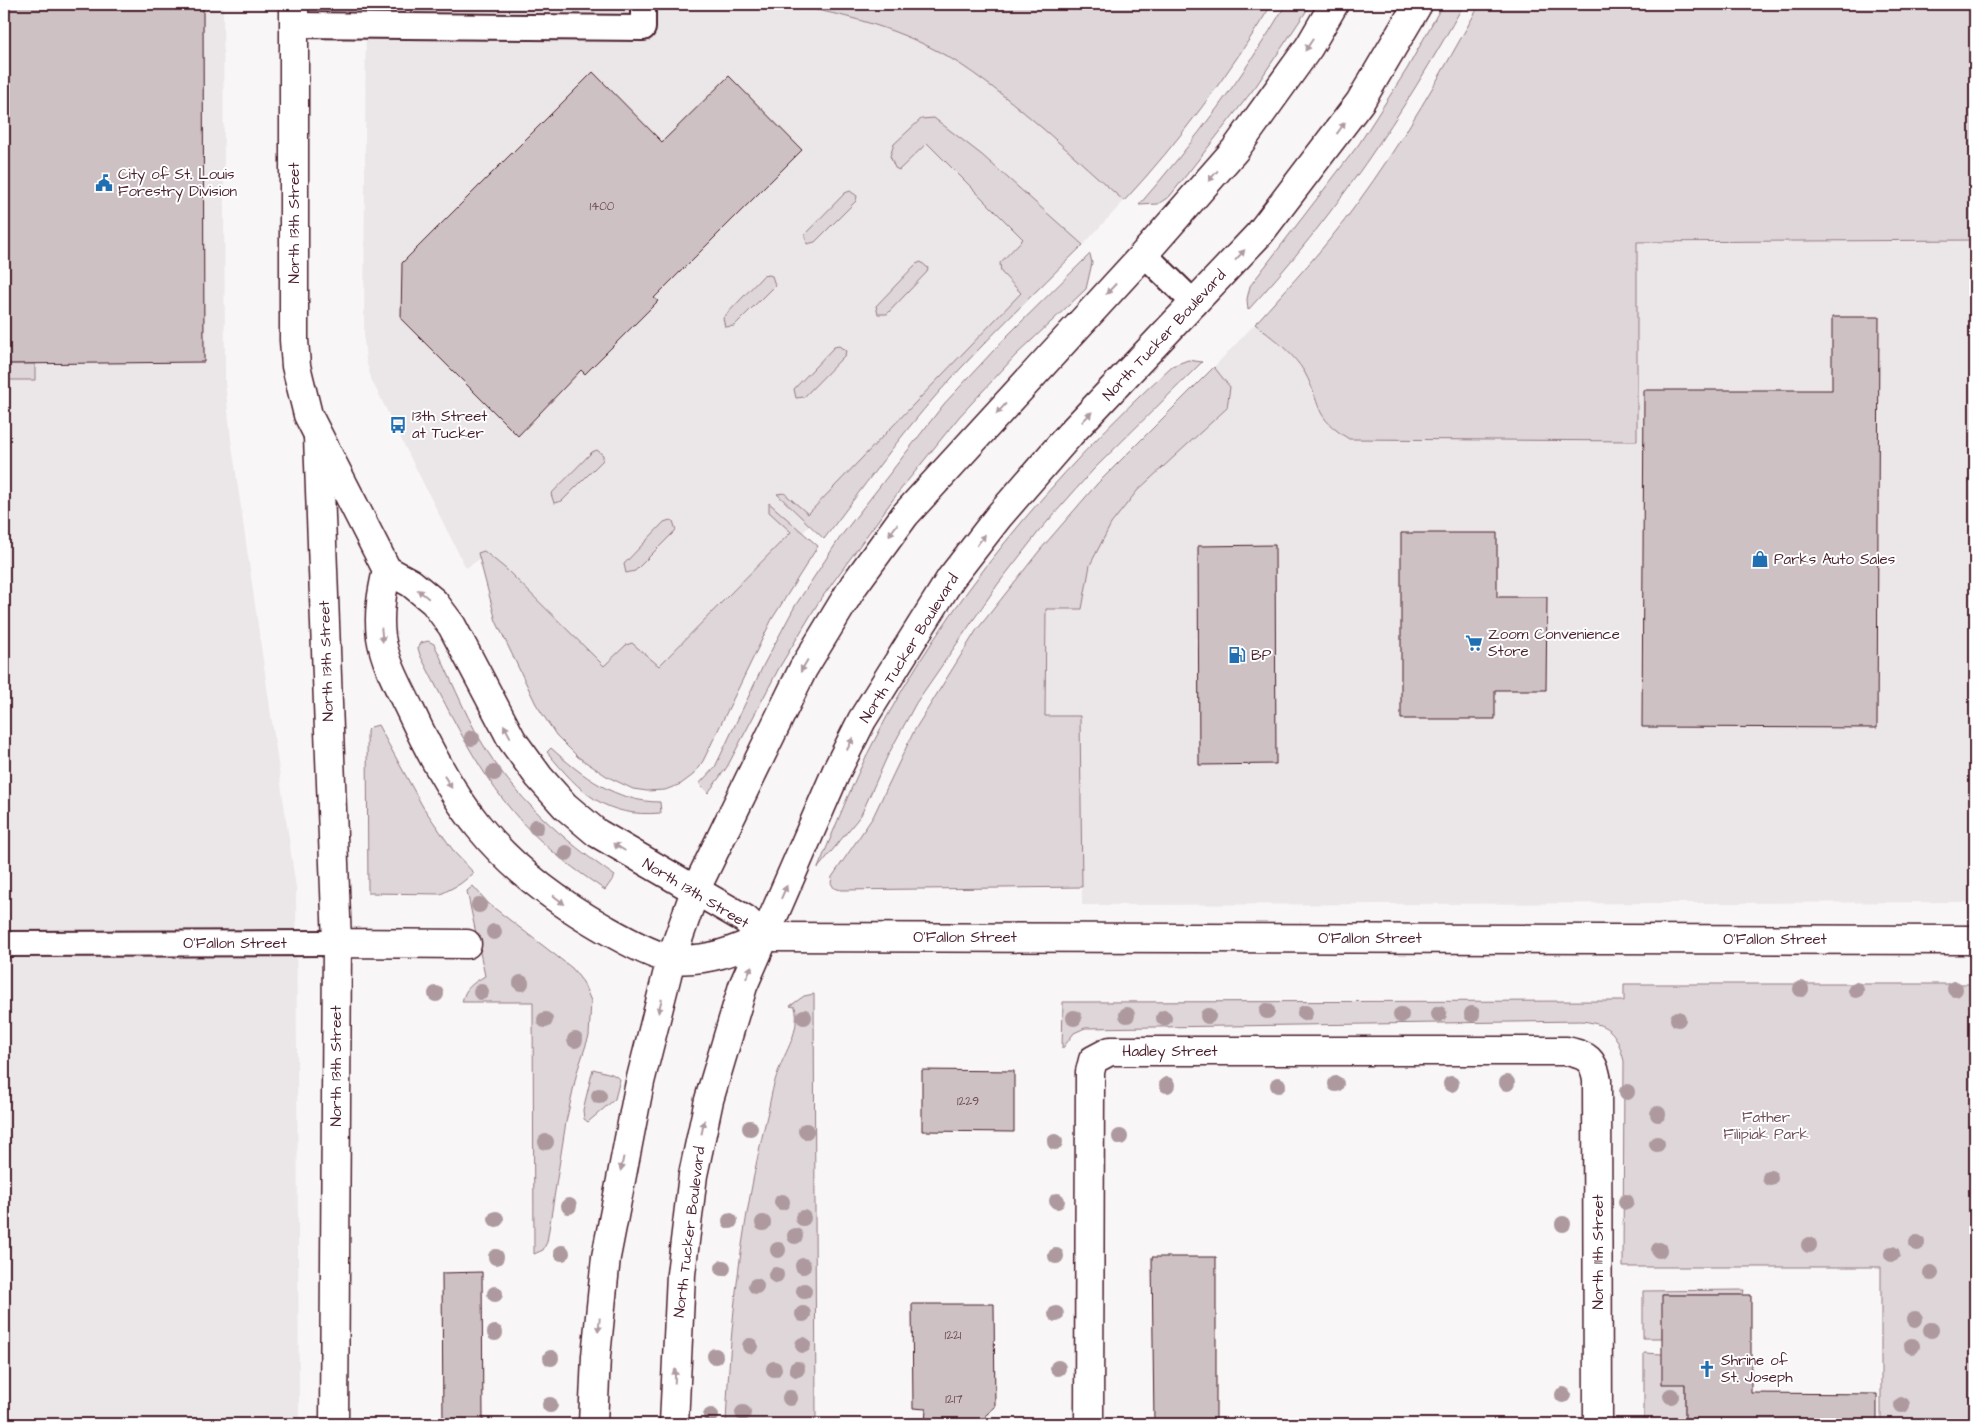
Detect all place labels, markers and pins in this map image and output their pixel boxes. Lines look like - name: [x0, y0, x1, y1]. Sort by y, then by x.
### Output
- place label: City of St. Louis Forestry Division: [118, 164, 238, 203]
- public building icon: City of St. Louis Forestry Division: [94, 173, 114, 193]
- place label: 13th Street at Tucker: [412, 406, 487, 444]
- bus stop icon: 13th Street at Tucker: [388, 415, 408, 435]
- shop icon: Parks Auto Sales: [1750, 549, 1770, 569]
- place label: Parks Auto Sales: [1774, 549, 1896, 570]
- place label: Zoom Convenience Store: [1488, 624, 1620, 662]
- supermarket icon: Zoom Convenience Store: [1464, 633, 1484, 653]
- fuel station icon: BP: [1227, 645, 1247, 665]
- place label: BP: [1251, 645, 1272, 666]
- place label: Shrine of St. Joseph: [1721, 1350, 1793, 1388]
- church icon: Shrine of St. Joseph: [1697, 1359, 1717, 1379]

